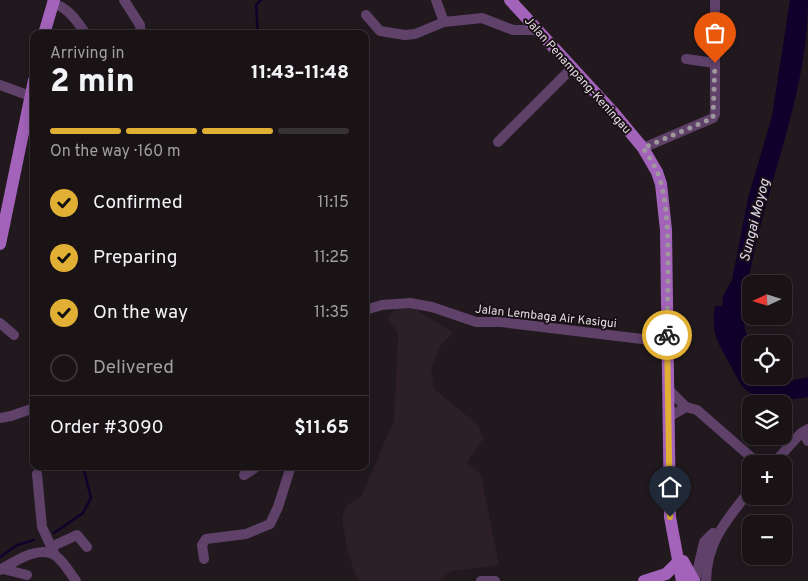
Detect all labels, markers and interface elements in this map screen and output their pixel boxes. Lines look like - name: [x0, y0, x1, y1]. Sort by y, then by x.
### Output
- pin: [694, 12, 736, 63]
- street label: Jalan Penampang-Keningau: [520, 14, 634, 138]
- icon: bag: [701, 19, 729, 47]
- text: Arriving in: [50, 44, 125, 64]
- text: 11:43–11:48: [251, 61, 349, 85]
- text: 2 min: [50, 63, 135, 103]
- text: On the way · 160 m: [50, 142, 181, 162]
- water label: Sungai Moyog: [737, 177, 774, 264]
- icon: check: [50, 189, 78, 217]
- text: Confirmed: [93, 191, 183, 215]
- text: 11:15: [318, 193, 349, 213]
- icon: check: [50, 244, 78, 272]
- text: Preparing: [93, 246, 177, 270]
- text: 11:25: [314, 248, 349, 268]
- north arrow: [742, 275, 792, 325]
- map controls: [742, 275, 792, 565]
- icon: check: [50, 299, 78, 327]
- text: On the way: [93, 301, 188, 325]
- street label: Jalan Lembaga Air Kasigui: [474, 302, 618, 332]
- text: 11:35: [314, 303, 349, 323]
- courier: [642, 310, 692, 360]
- icon: bike: [653, 321, 681, 349]
- button: locate: [742, 335, 792, 385]
- text: Delivered: [93, 356, 174, 380]
- button: layers: [742, 395, 792, 445]
- text: Order #3090: [50, 416, 164, 440]
- text: $11.65: [294, 416, 349, 440]
- button: +: [742, 455, 792, 505]
- pin: [649, 466, 691, 517]
- icon: home: [656, 473, 684, 501]
- button: −: [742, 515, 792, 565]

